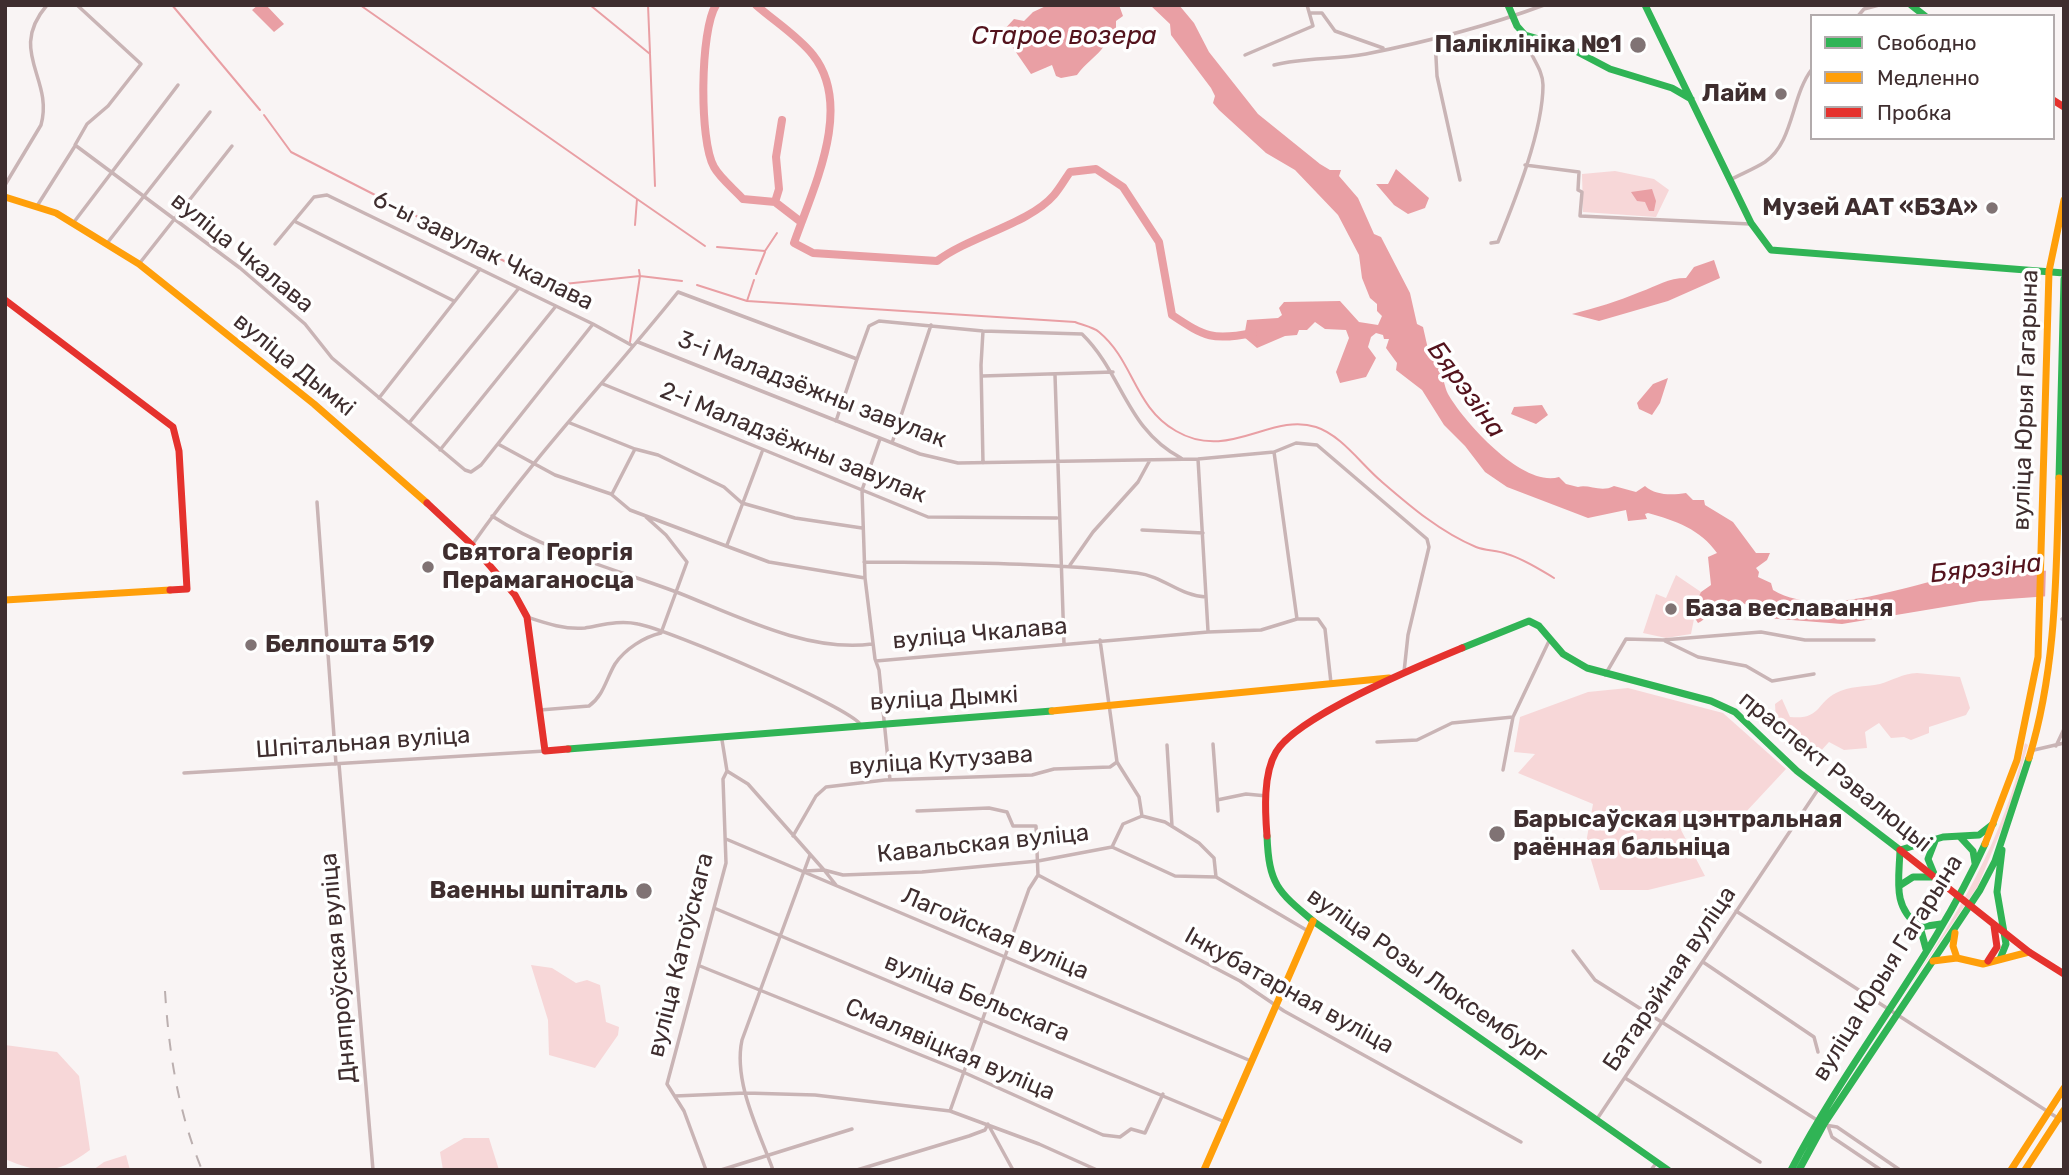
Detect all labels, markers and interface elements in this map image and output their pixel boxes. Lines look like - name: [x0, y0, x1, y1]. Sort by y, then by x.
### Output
- legend: [1810, 14, 2055, 140]
- water label: Старое возера: [971, 20, 1157, 52]
- text: Свободно: [1877, 30, 1977, 55]
- place label: Паліклініка №1: [1434, 31, 1622, 59]
- marker: Паліклініка №1: [1628, 35, 1648, 55]
- text: Медленно: [1877, 65, 1980, 90]
- place label: Лайм: [1702, 80, 1767, 108]
- marker: Лайм: [1773, 86, 1789, 102]
- text: Пробка: [1877, 100, 1952, 125]
- street label: 6-ы завулак Чкалава: [368, 185, 598, 317]
- street label: вуліца Чкалава: [165, 187, 319, 319]
- place label: Музей ААТ «БЗА»: [1762, 194, 1978, 222]
- marker: Музей ААТ «БЗА»: [1984, 200, 2000, 216]
- street label: вуліца Юрыя Гагарына: [2007, 269, 2045, 531]
- street label: вуліца Дымкі: [227, 307, 361, 423]
- street label: 3-і Маладзёжны завулак: [674, 325, 950, 455]
- water label: Бярэзіна: [1421, 336, 1511, 444]
- street label: 2-і Маладзёжны завулак: [656, 376, 930, 510]
- place label: Святога Георгія Перамаганосца: [442, 539, 634, 595]
- water label: Бярэзіна: [1929, 548, 2043, 590]
- marker: Святога Георгія Перамаганосца: [420, 559, 436, 575]
- place label: База веславання: [1685, 595, 1894, 623]
- marker: База веславання: [1663, 601, 1679, 617]
- street label: вуліца Чкалава: [891, 612, 1069, 656]
- place label: Белпошта 519: [265, 631, 435, 659]
- marker: Белпошта 519: [243, 637, 259, 653]
- street label: вуліца Дымкі: [869, 681, 1019, 717]
- street label: праспект Рэвалюцыі: [1733, 685, 1937, 859]
- street label: Шпітальная вуліца: [255, 721, 471, 765]
- street label: вуліца Кутузава: [848, 740, 1034, 782]
- place label: Барысаўская цэнтральная раённая бальніца: [1513, 806, 1843, 862]
- street label: Кавальская вуліца: [875, 819, 1091, 869]
- marker: Барысаўская цэнтральная раённая бальніца: [1487, 824, 1507, 844]
- street label: вуліца Катоўскага: [642, 850, 720, 1060]
- street label: вуліца Юрыя Гагарына: [1807, 850, 1969, 1086]
- street label: Дняпроўская вуліца: [315, 852, 363, 1084]
- place label: Ваенны шпіталь: [430, 877, 628, 905]
- marker: Ваенны шпіталь: [634, 881, 654, 901]
- street label: Батарэйная вуліца: [1597, 881, 1743, 1077]
- street label: Лагойская вуліца: [897, 882, 1093, 986]
- street label: вуліца Розы Люксембург: [1301, 882, 1553, 1070]
- street label: Інкубатарная вуліца: [1179, 922, 1399, 1060]
- street label: вуліца Бельскага: [880, 948, 1074, 1048]
- street label: Смалявіцкая вуліца: [841, 993, 1059, 1107]

